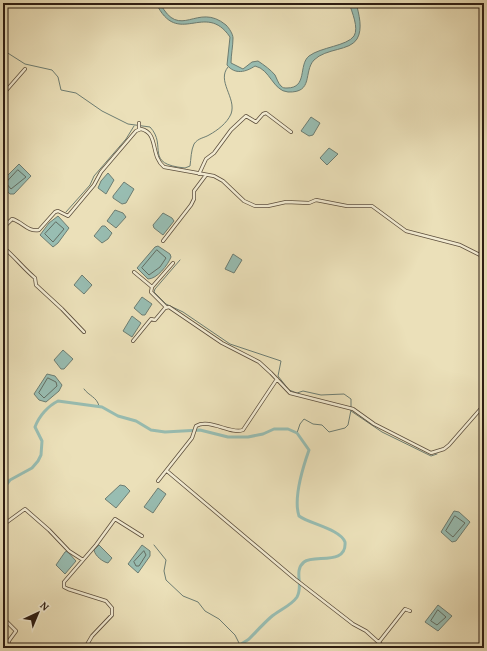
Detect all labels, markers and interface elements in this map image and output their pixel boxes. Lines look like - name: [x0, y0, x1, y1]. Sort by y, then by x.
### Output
- north arrow: [18, 593, 58, 633]
- text: N: [37, 597, 54, 615]

